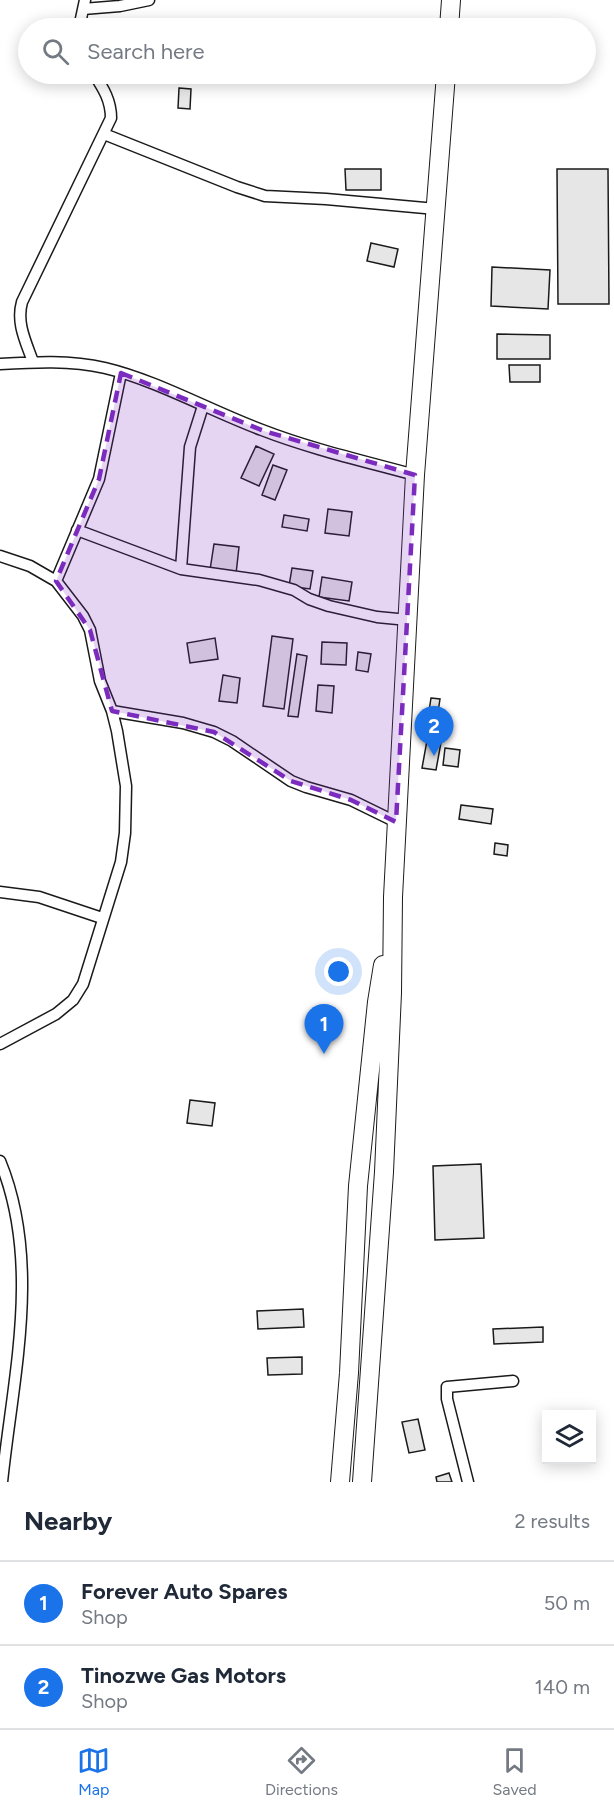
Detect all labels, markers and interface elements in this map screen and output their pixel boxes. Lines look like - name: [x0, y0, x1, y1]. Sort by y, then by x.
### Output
- search box: [18, 18, 596, 84]
- icon: search: [39, 35, 72, 68]
- text: Search here: [87, 38, 205, 65]
- pin: 2: [414, 706, 454, 756]
- your location: [324, 957, 353, 986]
- pin: 1: [304, 1004, 344, 1054]
- map controls: [542, 1410, 596, 1464]
- button: layers: [542, 1410, 596, 1464]
- text: Nearby: [24, 1505, 112, 1537]
- text: 2 results: [514, 1509, 590, 1533]
- text: Forever Auto Spares: [81, 1578, 287, 1605]
- text: 1: [39, 1591, 48, 1615]
- text: 50 m: [544, 1591, 590, 1615]
- text: Shop: [81, 1605, 128, 1629]
- text: Tinozwe Gas Motors: [81, 1662, 286, 1689]
- text: 2: [38, 1675, 49, 1699]
- text: 140 m: [535, 1675, 590, 1699]
- text: Shop: [81, 1689, 128, 1713]
- tab: Map: [77, 1744, 110, 1799]
- tab: Directions: [265, 1744, 338, 1799]
- tab: Saved: [493, 1744, 537, 1799]

